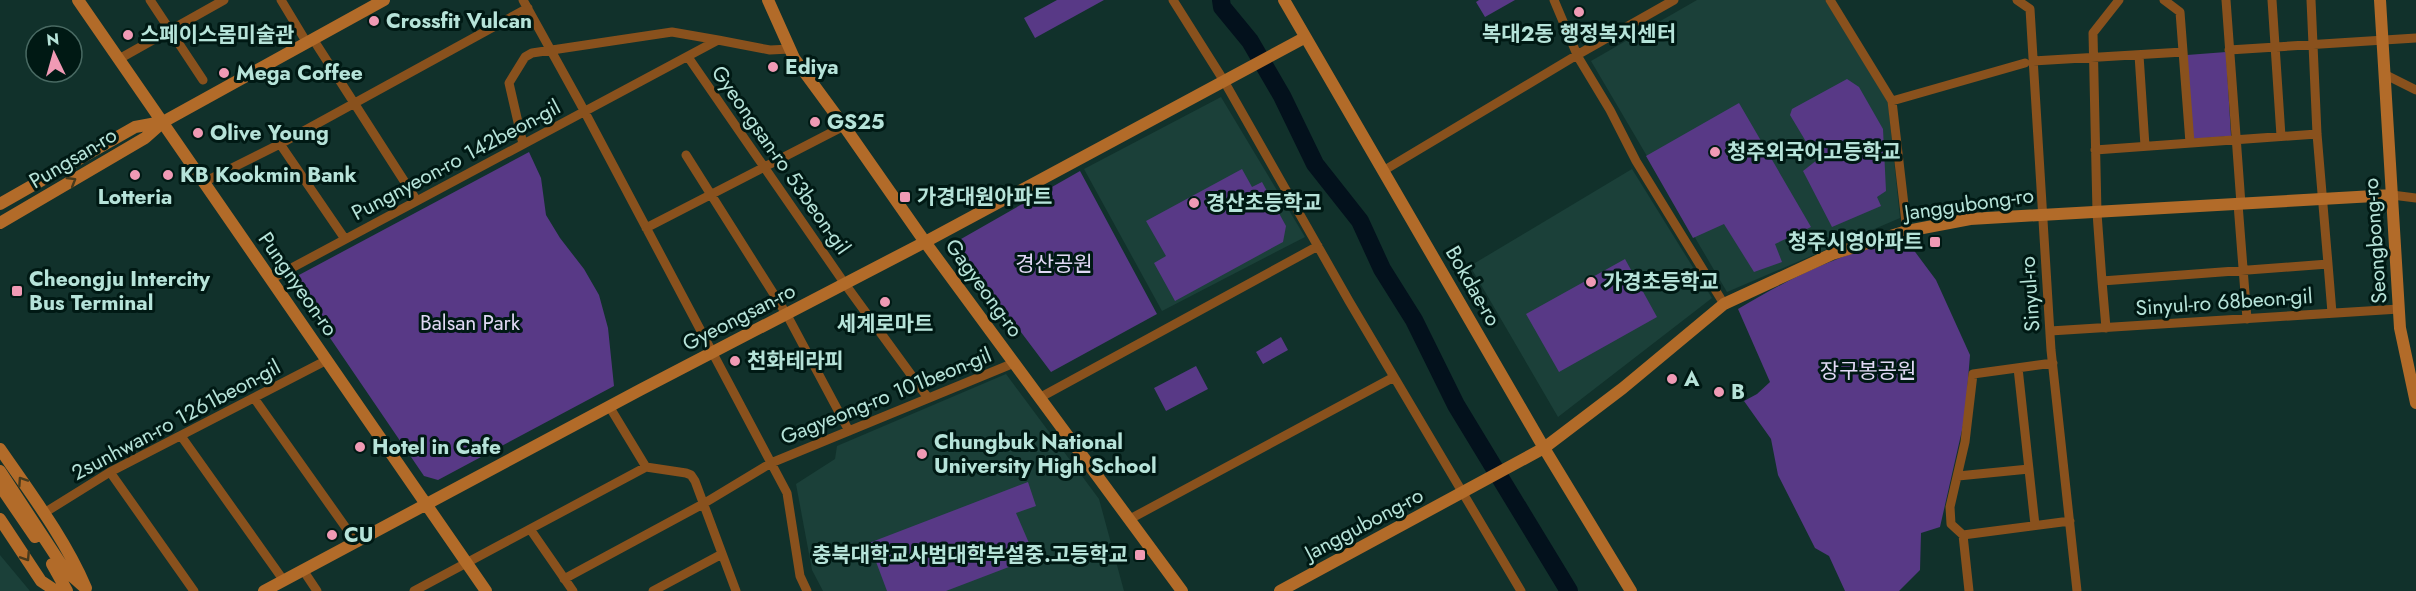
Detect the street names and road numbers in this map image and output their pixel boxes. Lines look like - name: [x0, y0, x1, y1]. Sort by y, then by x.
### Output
- street label: Gyeongsan-ro 53beon-gil: [704, 59, 858, 261]
- street label: Pungnyeon-ro 142beon-gil: [346, 92, 566, 228]
- street label: Pungsan-ro: [24, 120, 122, 196]
- street label: Seongbong-ro: [2356, 177, 2394, 305]
- street label: Janggubong-ro: [1899, 180, 2036, 228]
- street label: Pungnyeon-ro: [251, 226, 345, 342]
- street label: Gagyeong-ro: [938, 233, 1030, 343]
- street label: Bokdae-ro: [1438, 240, 1508, 332]
- street label: Sinyul-ro: [2012, 255, 2048, 333]
- street label: Gyeongsan-ro: [677, 276, 801, 358]
- street label: Sinyul-ro 68beon-gil: [2134, 281, 2314, 323]
- street label: Gagyeong-ro 101beon-gil: [776, 340, 996, 452]
- street label: 2sunhwan-ro 1261beon-gil: [66, 352, 286, 488]
- street label: Janggubong-ro: [1297, 480, 1429, 569]

